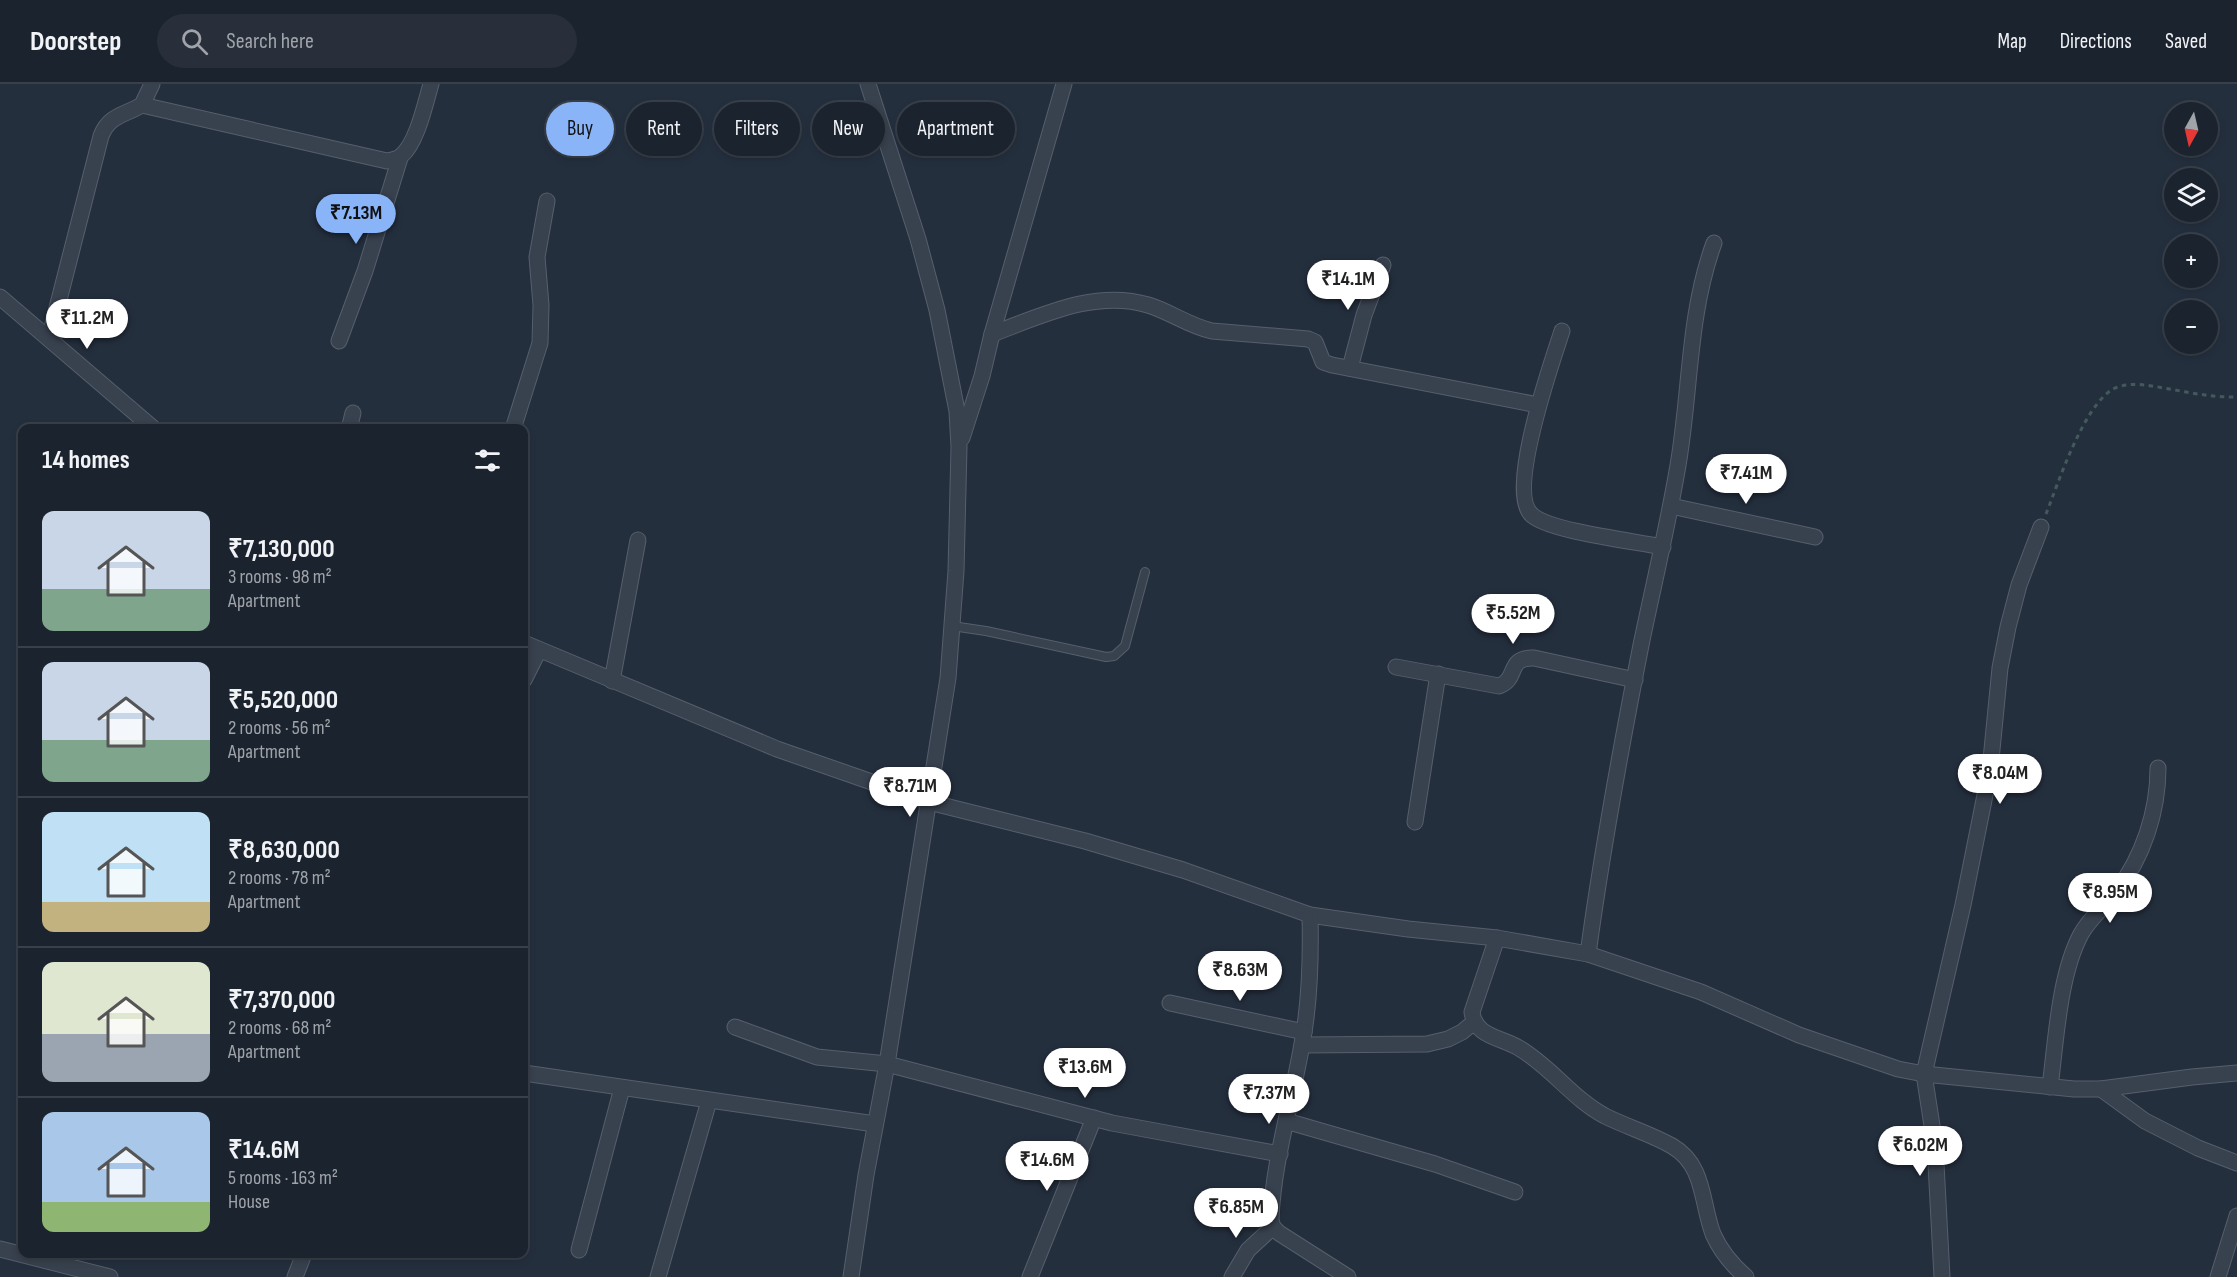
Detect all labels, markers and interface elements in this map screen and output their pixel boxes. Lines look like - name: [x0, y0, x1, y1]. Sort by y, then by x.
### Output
- search box: [157, 14, 577, 68]
- text: Doorstep: [30, 25, 121, 58]
- icon: search: [178, 25, 211, 58]
- text: Search here: [226, 28, 314, 55]
- text: Map: [1997, 29, 2027, 54]
- text: Directions: [2060, 29, 2132, 54]
- text: Saved: [2165, 29, 2207, 54]
- chip: Buy: [546, 102, 614, 156]
- chip: Rent: [626, 102, 702, 156]
- chip: Filters: [714, 102, 800, 156]
- chip: New: [812, 102, 885, 156]
- chip: Apartment: [897, 102, 1015, 156]
- north arrow: [2164, 102, 2218, 156]
- map controls: [2164, 102, 2218, 354]
- button: layers: [2164, 168, 2218, 222]
- pin: ₹7.13M: [307, 194, 405, 245]
- text: ₹7.13M: [330, 201, 382, 225]
- button: +: [2164, 234, 2218, 288]
- pin: ₹14.1M: [1299, 260, 1397, 311]
- text: ₹14.1M: [1321, 267, 1375, 291]
- pin: ₹11.2M: [38, 299, 136, 350]
- button: −: [2164, 300, 2218, 354]
- text: ₹11.2M: [60, 306, 114, 330]
- icon: filters: [471, 444, 504, 477]
- text: 14 homes: [42, 445, 130, 476]
- pin: ₹7.41M: [1697, 454, 1795, 505]
- text: ₹7.41M: [1720, 461, 1772, 485]
- text: ₹7,130,000: [228, 534, 335, 565]
- icon: home: [90, 535, 162, 607]
- text: 3 rooms · 98 m²: [228, 565, 332, 589]
- text: Apartment: [228, 589, 301, 613]
- pin: ₹5.52M: [1464, 594, 1562, 645]
- text: ₹5.52M: [1486, 601, 1540, 625]
- text: ₹5,520,000: [228, 685, 338, 716]
- icon: home: [90, 686, 162, 758]
- text: 2 rooms · 56 m²: [228, 716, 331, 740]
- text: Apartment: [228, 740, 301, 764]
- pin: ₹8.04M: [1951, 754, 2049, 805]
- text: ₹8.04M: [1972, 761, 2028, 785]
- pin: ₹8.71M: [861, 767, 959, 818]
- text: ₹8.71M: [883, 774, 937, 798]
- text: ₹8,630,000: [228, 835, 340, 866]
- icon: home: [90, 836, 162, 908]
- text: 2 rooms · 78 m²: [228, 866, 331, 890]
- pin: ₹8.95M: [2061, 873, 2159, 924]
- text: ₹8.95M: [2082, 880, 2138, 904]
- text: Apartment: [228, 890, 301, 914]
- pin: ₹8.63M: [1191, 951, 1289, 1002]
- text: ₹8.63M: [1212, 958, 1268, 982]
- text: ₹7,370,000: [228, 985, 335, 1016]
- icon: home: [90, 986, 162, 1058]
- text: 2 rooms · 68 m²: [228, 1016, 332, 1040]
- text: Apartment: [228, 1040, 301, 1064]
- pin: ₹13.6M: [1036, 1048, 1134, 1099]
- text: ₹13.6M: [1058, 1055, 1112, 1079]
- pin: ₹7.37M: [1220, 1074, 1318, 1125]
- text: ₹7.37M: [1242, 1081, 1296, 1105]
- pin: ₹6.02M: [1871, 1126, 1969, 1177]
- text: ₹6.02M: [1892, 1133, 1948, 1157]
- text: ₹14.6M: [228, 1135, 299, 1166]
- icon: home: [90, 1136, 162, 1208]
- pin: ₹14.6M: [998, 1141, 1096, 1192]
- text: ₹14.6M: [1020, 1148, 1074, 1172]
- text: 5 rooms · 163 m²: [228, 1166, 338, 1190]
- pin: ₹6.85M: [1187, 1188, 1285, 1239]
- text: House: [228, 1190, 270, 1214]
- text: ₹6.85M: [1208, 1195, 1264, 1219]

